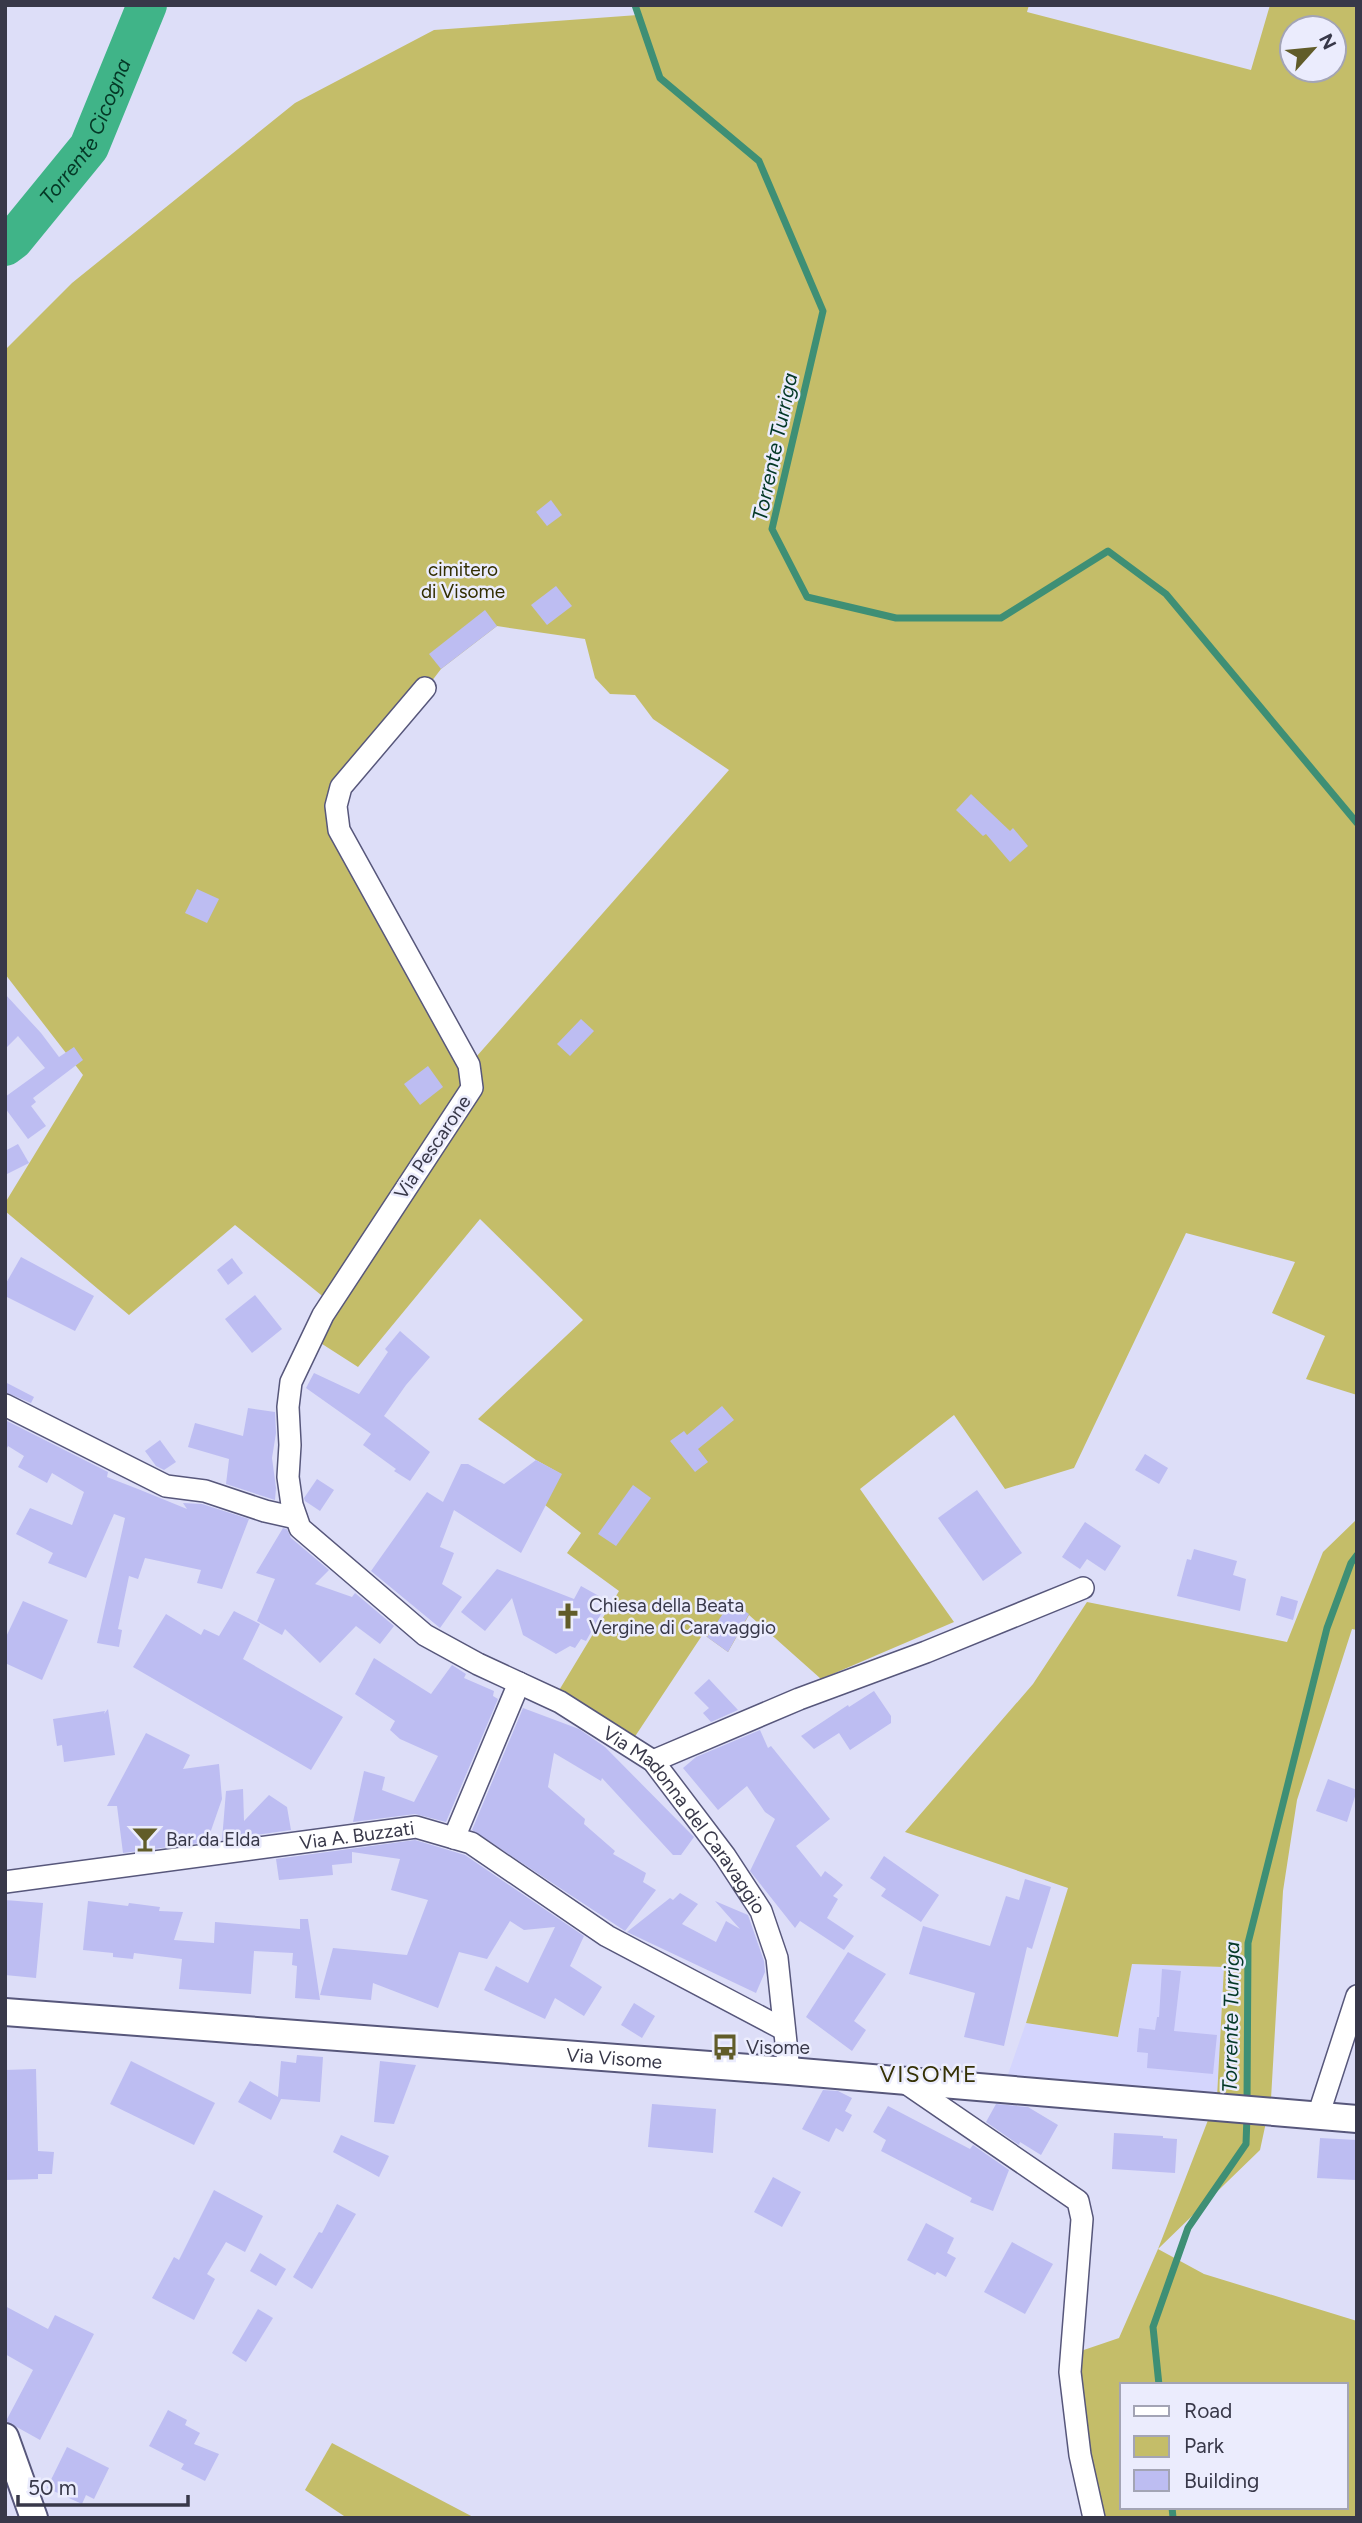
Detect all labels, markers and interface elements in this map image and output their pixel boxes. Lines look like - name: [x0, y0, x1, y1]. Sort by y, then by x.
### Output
- north arrow: [1278, 14, 1348, 84]
- text: N: [1314, 30, 1341, 53]
- water label: Torrente Cicogna: [34, 55, 136, 209]
- water label: Torrente Turriga: [747, 371, 802, 523]
- park label: cimitero di Visome: [421, 558, 505, 603]
- street label: Via Pescarone: [389, 1091, 476, 1204]
- place label: Chiesa della Beata Vergine di Caravaggio: [589, 1594, 776, 1639]
- church icon: Chiesa della Beata Vergine di Caravaggio: [553, 1601, 583, 1631]
- street label: Via Madonna del Caravaggio: [599, 1721, 771, 1918]
- street label: Via A. Buzzati: [298, 1816, 416, 1854]
- bar icon: Bar da Elda: [130, 1824, 160, 1854]
- place label: Bar da Elda: [166, 1828, 260, 1851]
- water label: Torrente Turriga: [1217, 1941, 1244, 2093]
- bus stop icon: Visome: [710, 2032, 740, 2062]
- place label: Visome: [746, 2036, 810, 2059]
- street label: Via Visome: [565, 2043, 663, 2073]
- district label: VISOME: [879, 2060, 979, 2088]
- legend: [1120, 2383, 1348, 2509]
- text: Road: [1184, 2398, 1232, 2423]
- text: Park: [1184, 2433, 1225, 2458]
- scale bar: [18, 2464, 187, 2508]
- text: Building: [1184, 2468, 1259, 2493]
- text: 50 m: [28, 2475, 77, 2500]

